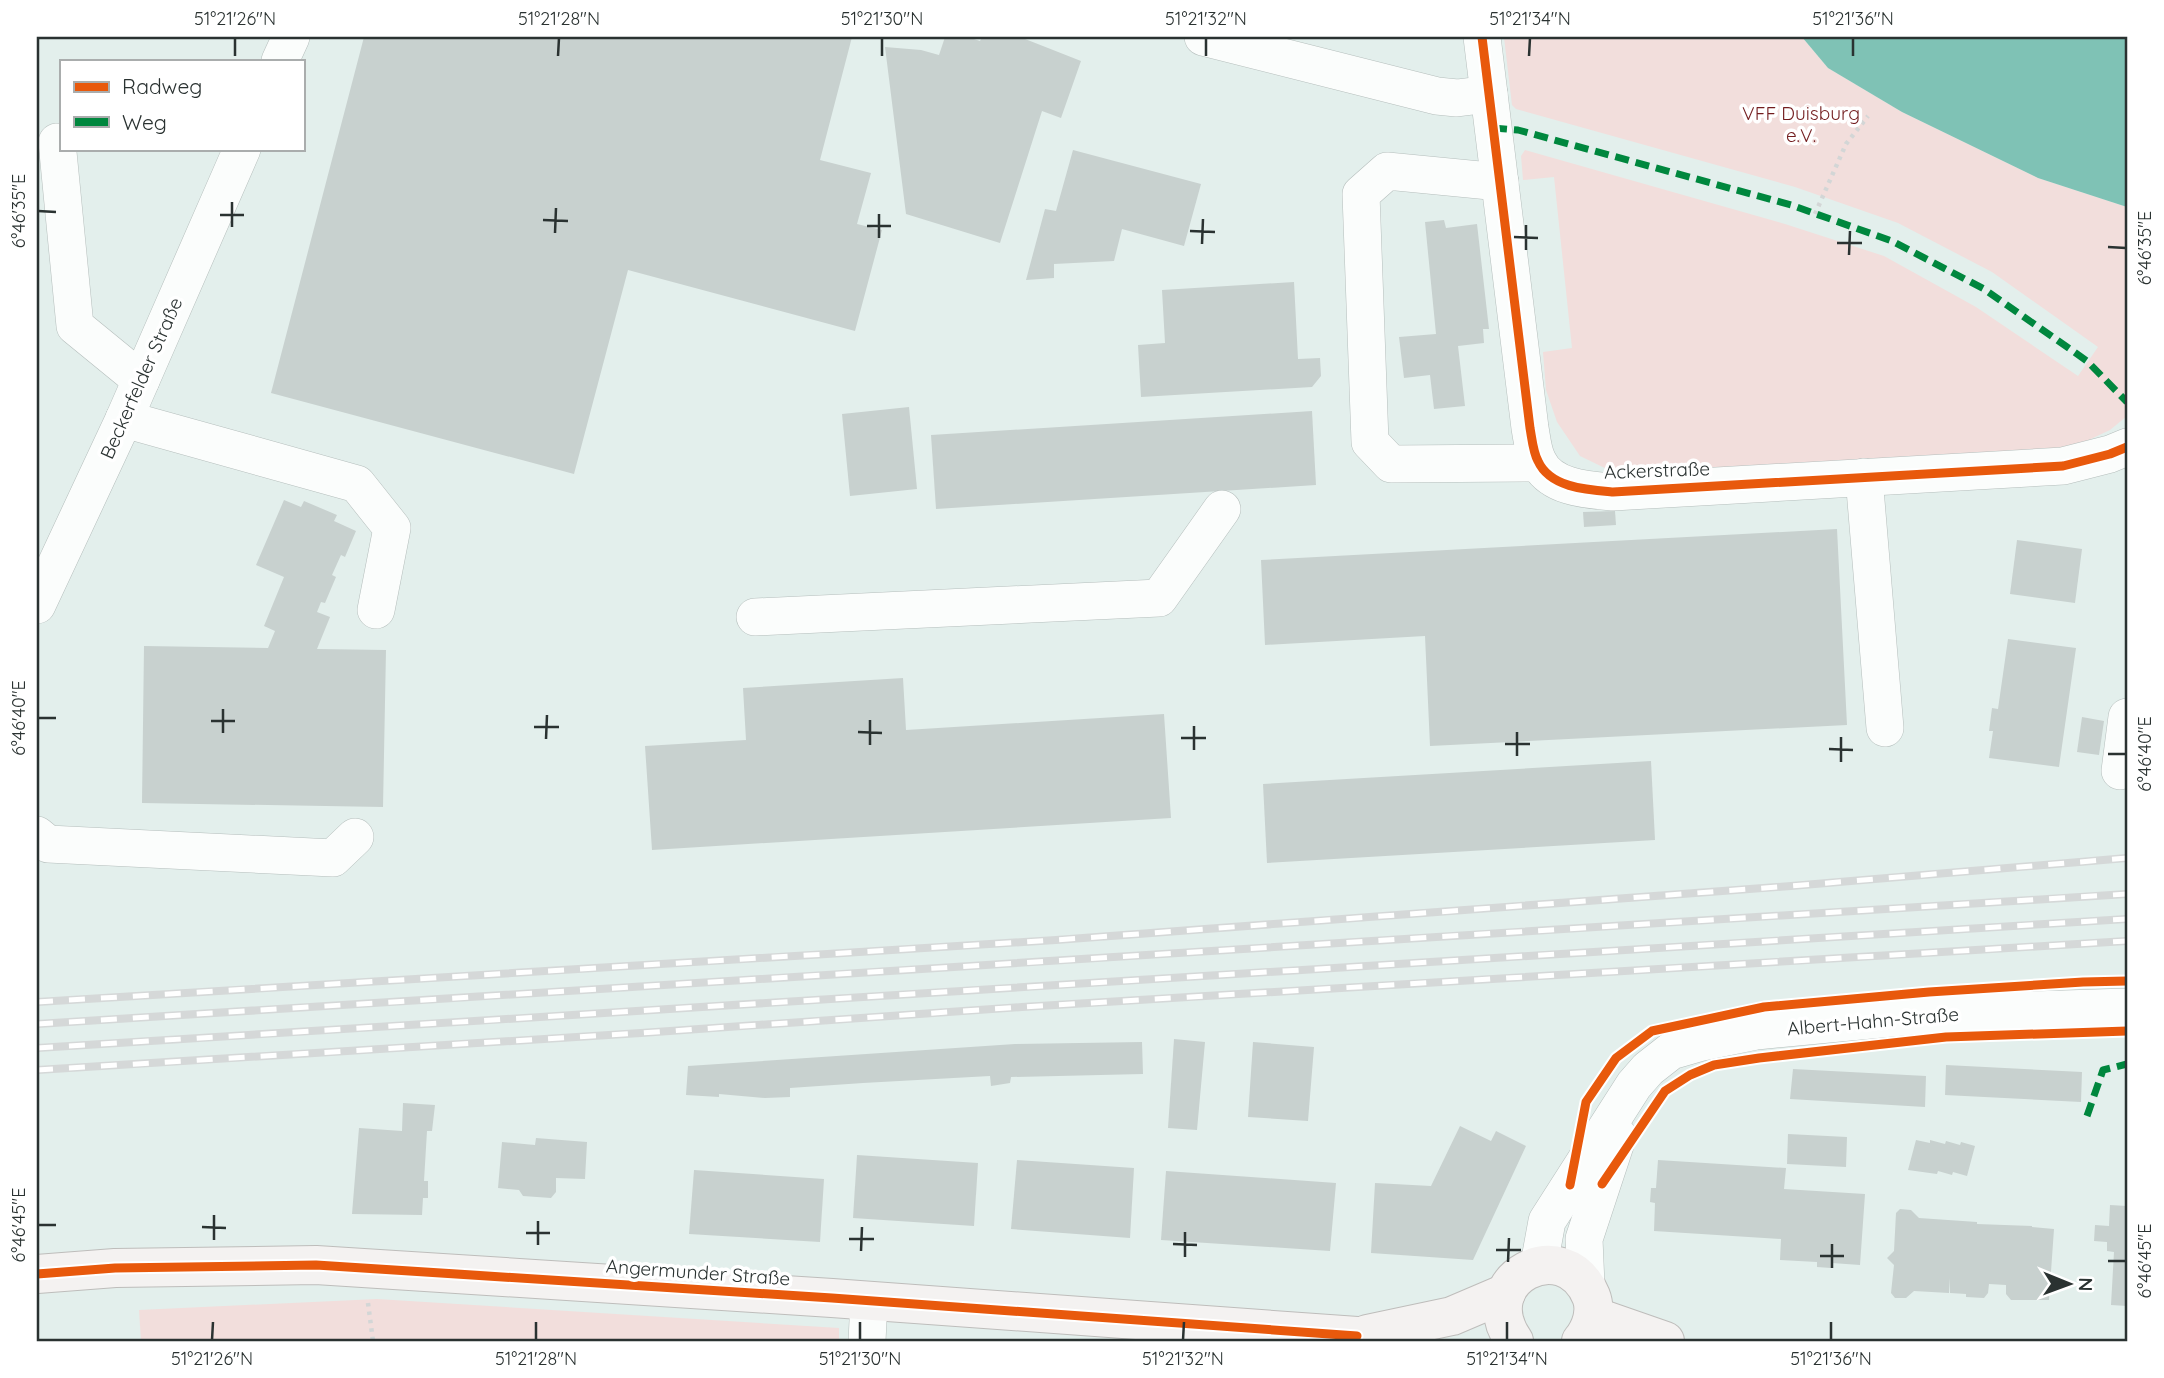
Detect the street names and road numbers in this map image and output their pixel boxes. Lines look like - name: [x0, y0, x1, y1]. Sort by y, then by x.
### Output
- street label: Beckerfelder Straße: [95, 293, 187, 463]
- street label: Ackerstraße: [1604, 456, 1710, 484]
- street label: Albert-Hahn-Straße: [1786, 1002, 1960, 1040]
- street label: Angermunder Straße: [605, 1254, 791, 1290]

